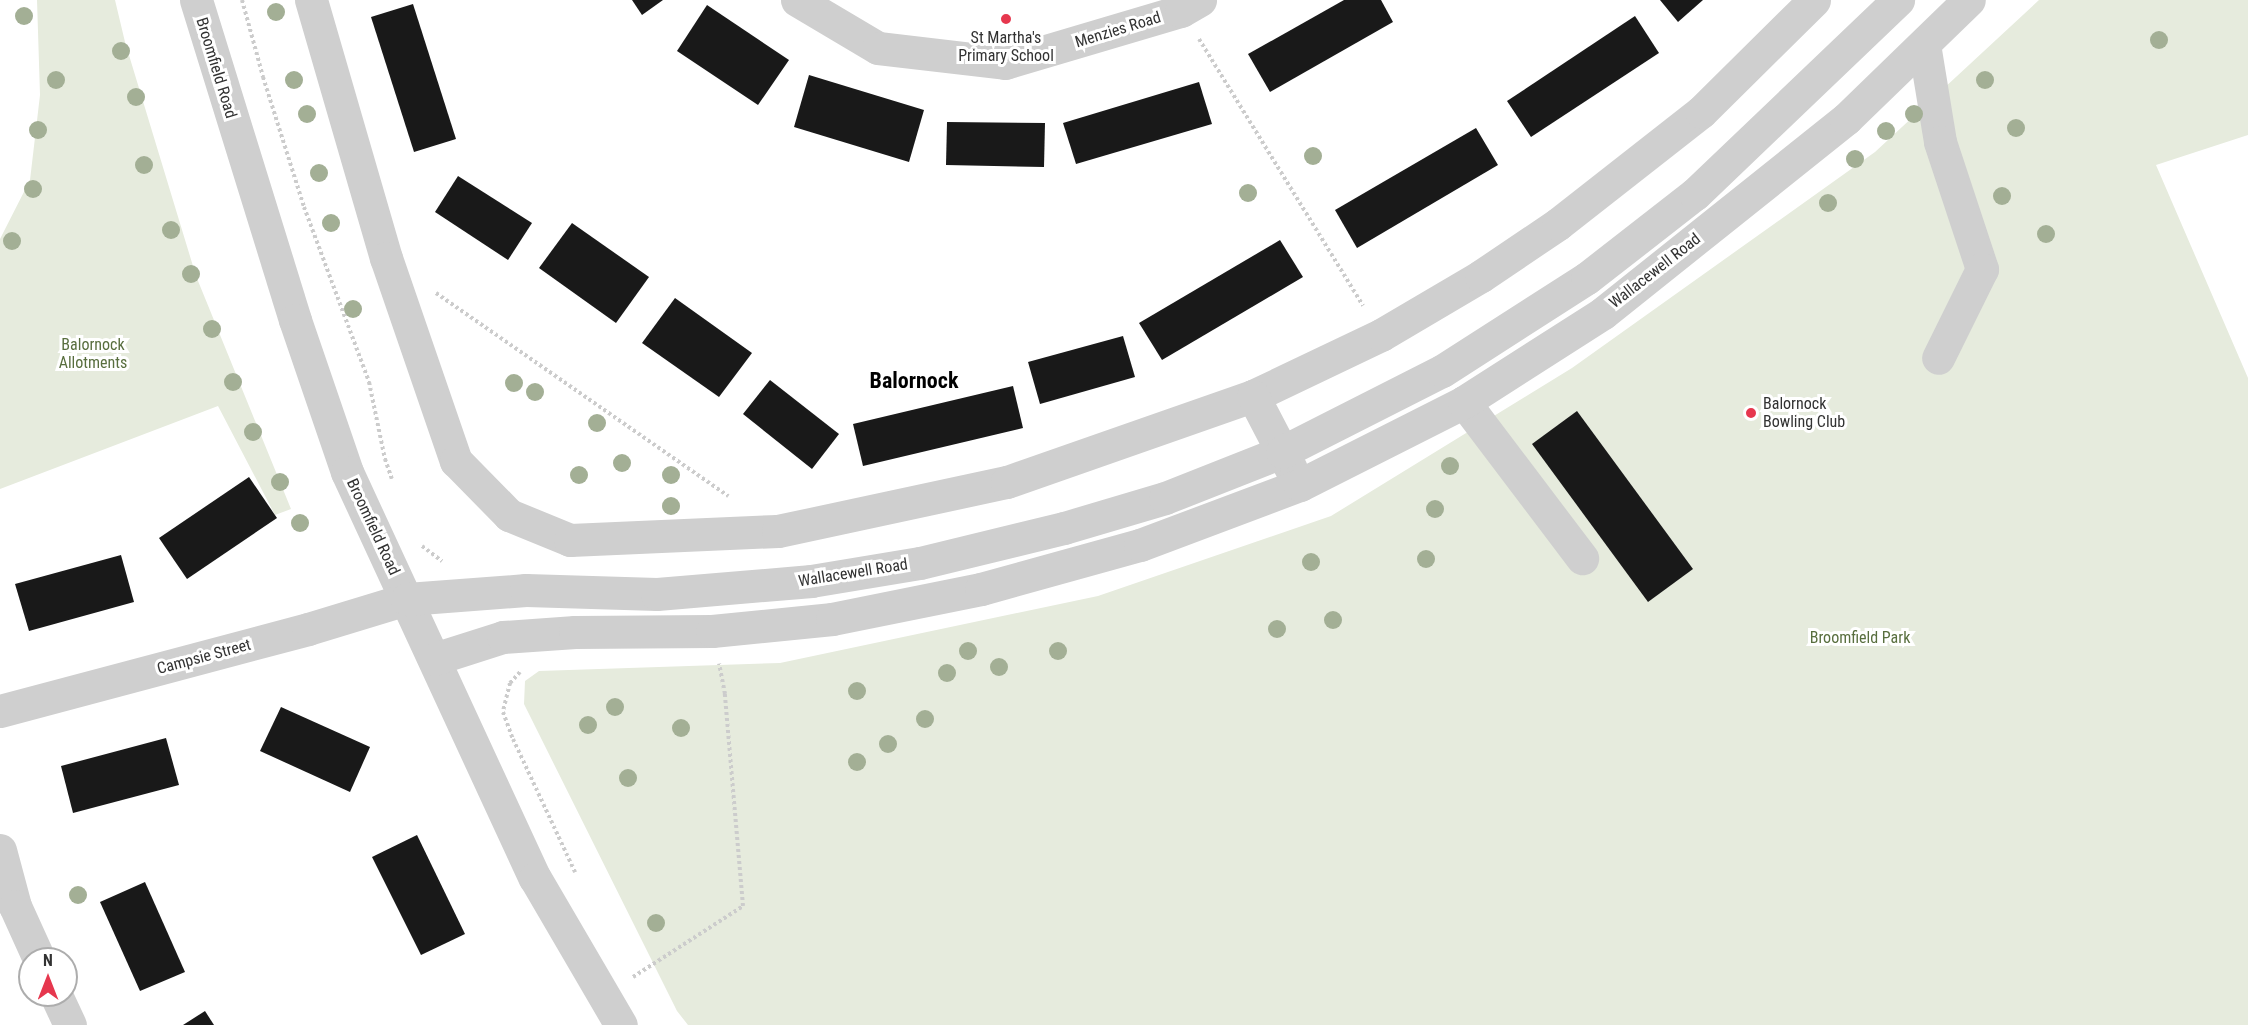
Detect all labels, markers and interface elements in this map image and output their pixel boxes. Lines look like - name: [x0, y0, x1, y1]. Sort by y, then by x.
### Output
- street label: Menzies Road: [1073, 8, 1163, 52]
- marker: St Martha's Primary School: [999, 12, 1013, 26]
- street label: Broomfield Road: [192, 15, 240, 121]
- place label: St Martha's Primary School: [958, 28, 1054, 66]
- street label: Wallacewell Road: [1606, 229, 1704, 313]
- park label: Balornock Allotments: [59, 335, 127, 373]
- district label: Balornock: [870, 368, 958, 394]
- place label: Balornock Bowling Club: [1763, 394, 1845, 432]
- marker: Balornock Bowling Club: [1744, 406, 1758, 420]
- street label: Broomfield Road: [342, 476, 404, 578]
- street label: Wallacewell Road: [797, 555, 909, 591]
- park label: Broomfield Park: [1810, 628, 1910, 648]
- street label: Campsie Street: [155, 635, 253, 679]
- north arrow: [18, 947, 78, 1007]
- text: N: [43, 951, 53, 970]

